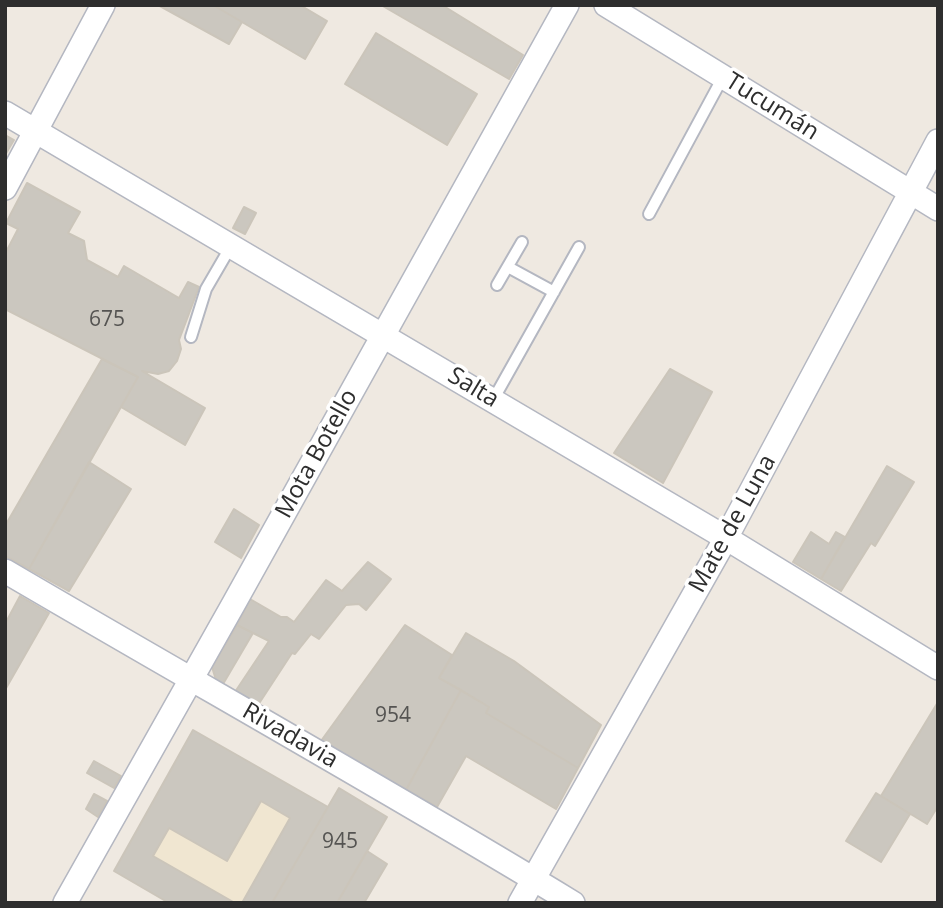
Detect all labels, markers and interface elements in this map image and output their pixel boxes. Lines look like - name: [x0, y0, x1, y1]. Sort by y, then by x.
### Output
- street label: Tucumán: [720, 67, 824, 147]
- house number: 675: [89, 307, 125, 333]
- street label: Salta: [442, 362, 504, 414]
- street label: Mota Botello: [270, 385, 364, 523]
- street label: Mate de Luna: [683, 450, 783, 598]
- street label: Rivadavia: [237, 697, 343, 775]
- house number: 954: [375, 703, 411, 729]
- house number: 945: [322, 829, 358, 855]

